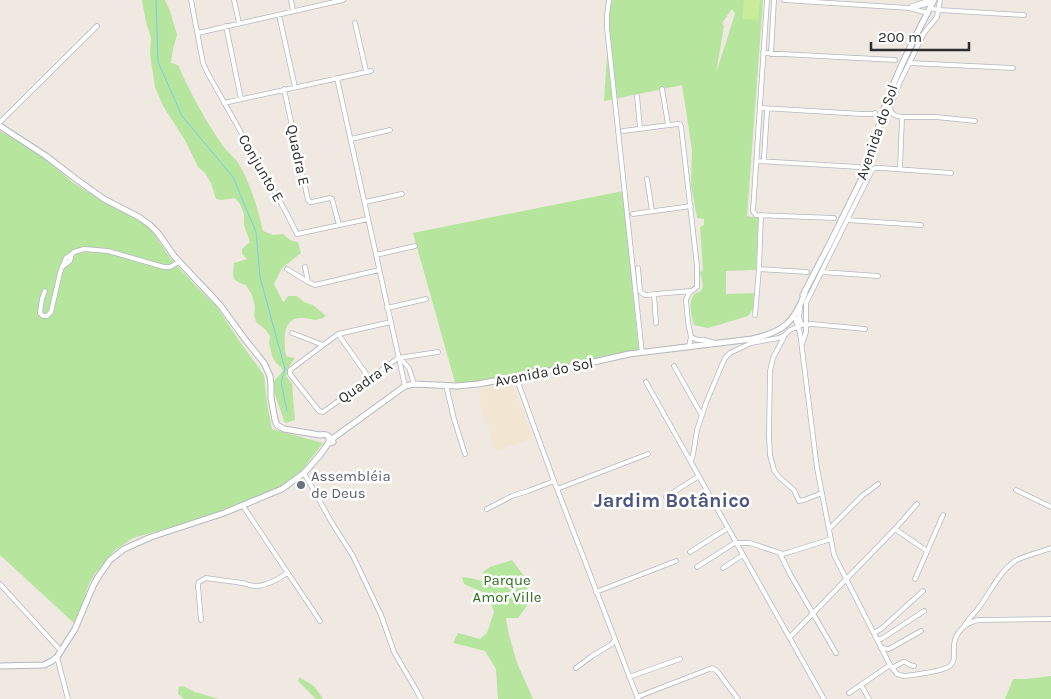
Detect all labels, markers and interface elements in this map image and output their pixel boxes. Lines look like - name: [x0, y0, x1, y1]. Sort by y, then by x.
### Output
- scale bar: [871, 20, 968, 52]
- text: 200 m: [878, 28, 922, 46]
- street label: Avenida do Sol: [852, 82, 902, 182]
- street label: Quadra E: [283, 123, 313, 187]
- street label: Conjunto E: [234, 131, 288, 205]
- street label: Avenida do Sol: [493, 354, 595, 390]
- street label: Quadra A: [334, 357, 396, 407]
- place label: Assembléia de Deus: [311, 467, 391, 502]
- marker: Assembléia de Deus: [295, 479, 307, 491]
- district label: Jardim Botânico: [594, 489, 750, 512]
- park label: Parque Amor Ville: [473, 571, 541, 606]

